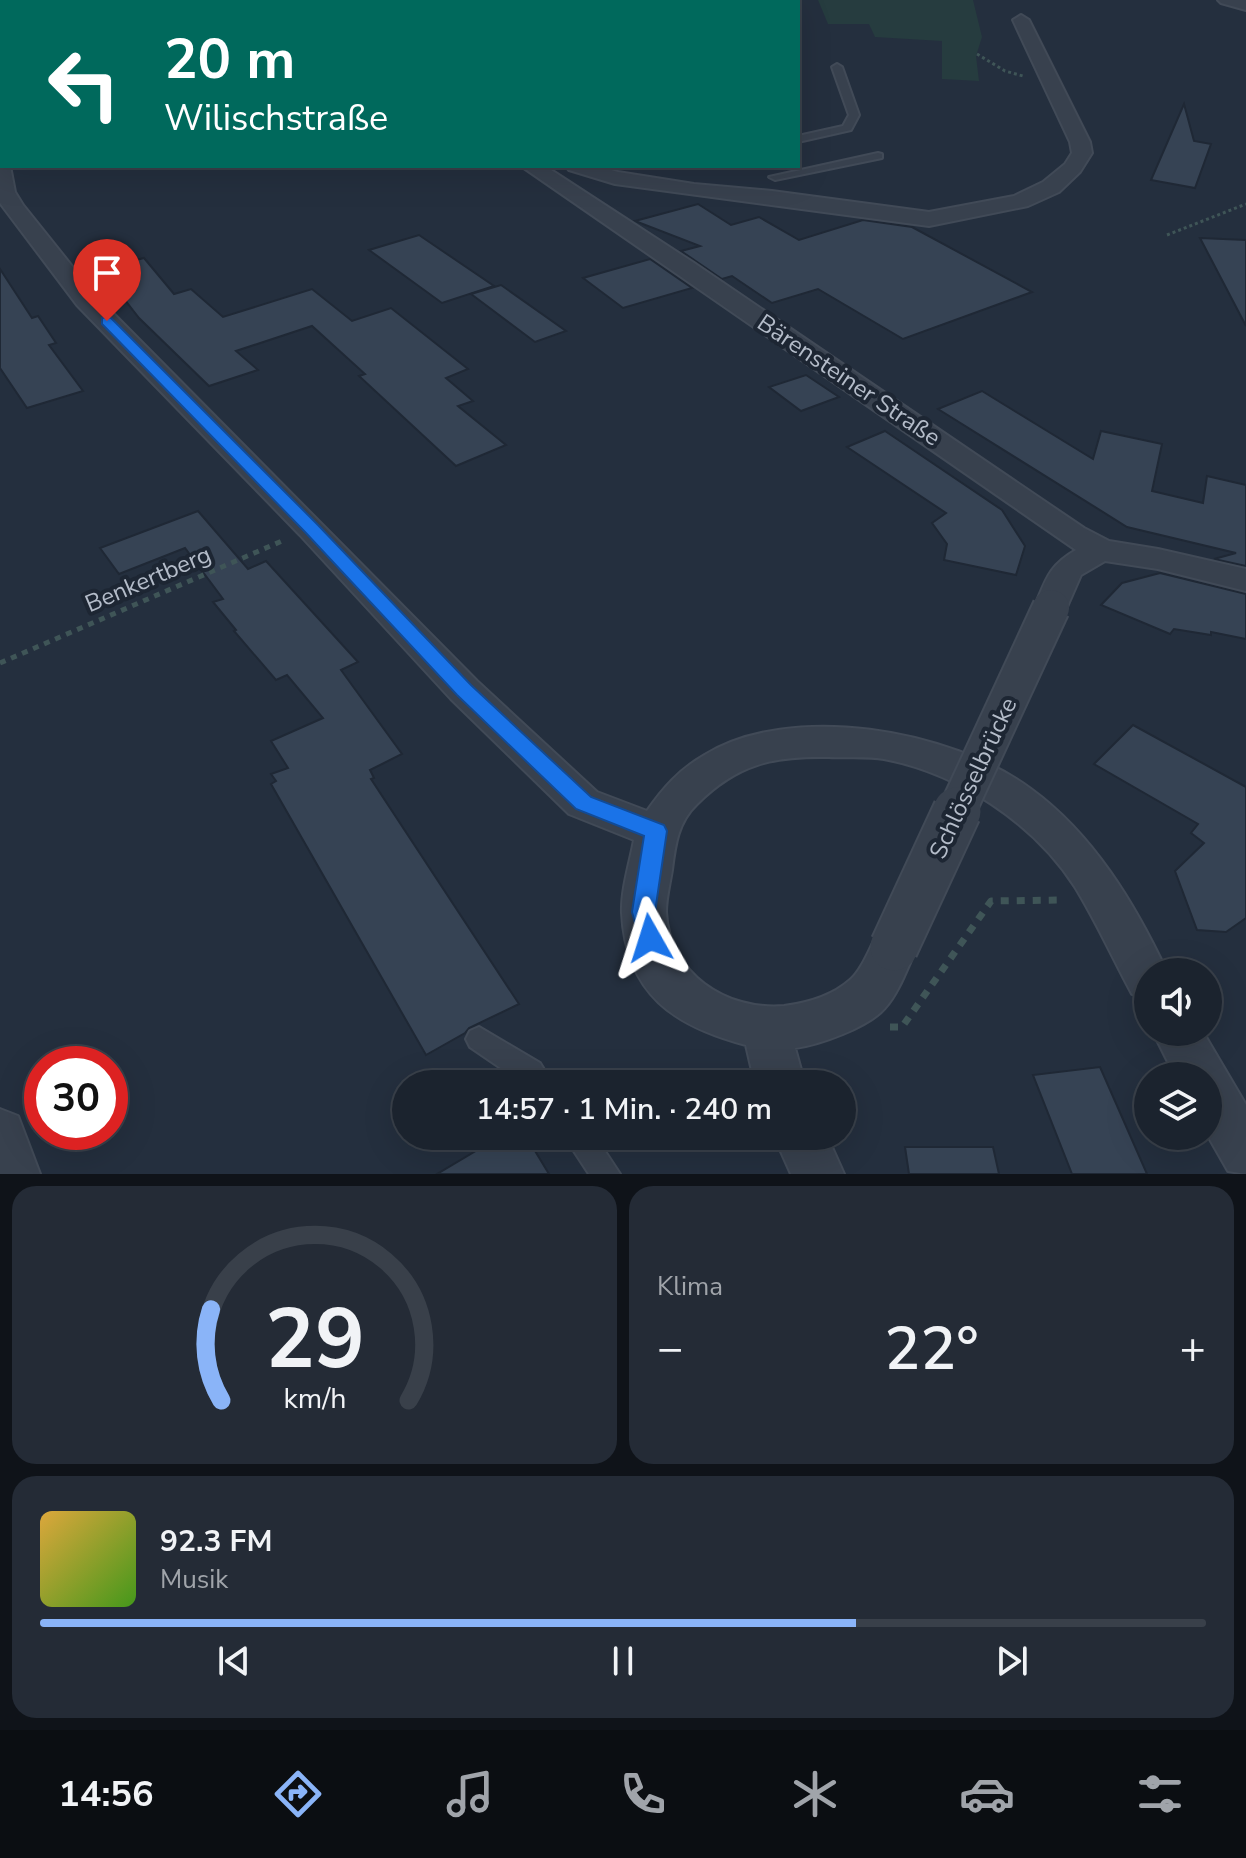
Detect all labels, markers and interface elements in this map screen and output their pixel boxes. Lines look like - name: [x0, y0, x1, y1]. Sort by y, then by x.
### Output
- text: 20 m: [164, 21, 295, 98]
- icon: left: [32, 32, 136, 136]
- text: Wilischstraße: [164, 94, 388, 143]
- pin: [73, 239, 141, 321]
- icon: arrive: [85, 251, 129, 295]
- street label: Bärensteiner Straße: [751, 307, 947, 453]
- street label: Benkertberg: [80, 538, 216, 620]
- street label: Schlösselbrücke: [922, 692, 1024, 864]
- position arrow: [608, 896, 692, 980]
- map controls: [1134, 958, 1222, 1150]
- button: sound: [1134, 958, 1222, 1046]
- speed limit sign: 30: [24, 1046, 128, 1150]
- button: layers: [1134, 1062, 1222, 1150]
- text: 14:57 · 1 Min. · 240 m: [476, 1089, 772, 1130]
- text: Klima: [657, 1269, 723, 1304]
- text: 29: [265, 1283, 364, 1396]
- text: 22°: [884, 1308, 979, 1390]
- text: −: [657, 1319, 683, 1379]
- text: +: [1180, 1319, 1206, 1379]
- text: km/h: [283, 1379, 346, 1418]
- text: 92.3 FM: [160, 1521, 272, 1562]
- text: Musik: [160, 1562, 228, 1597]
- icon: previous: [212, 1639, 256, 1683]
- icon: pause: [601, 1639, 645, 1683]
- icon: next: [990, 1639, 1034, 1683]
- icon: directions: [270, 1766, 326, 1822]
- icon: music: [442, 1766, 498, 1822]
- icon: phone: [615, 1766, 671, 1822]
- icon: climate: [787, 1766, 843, 1822]
- icon: car: [959, 1766, 1015, 1822]
- icon: filters: [1132, 1766, 1188, 1822]
- text: 14:56: [58, 1770, 154, 1819]

